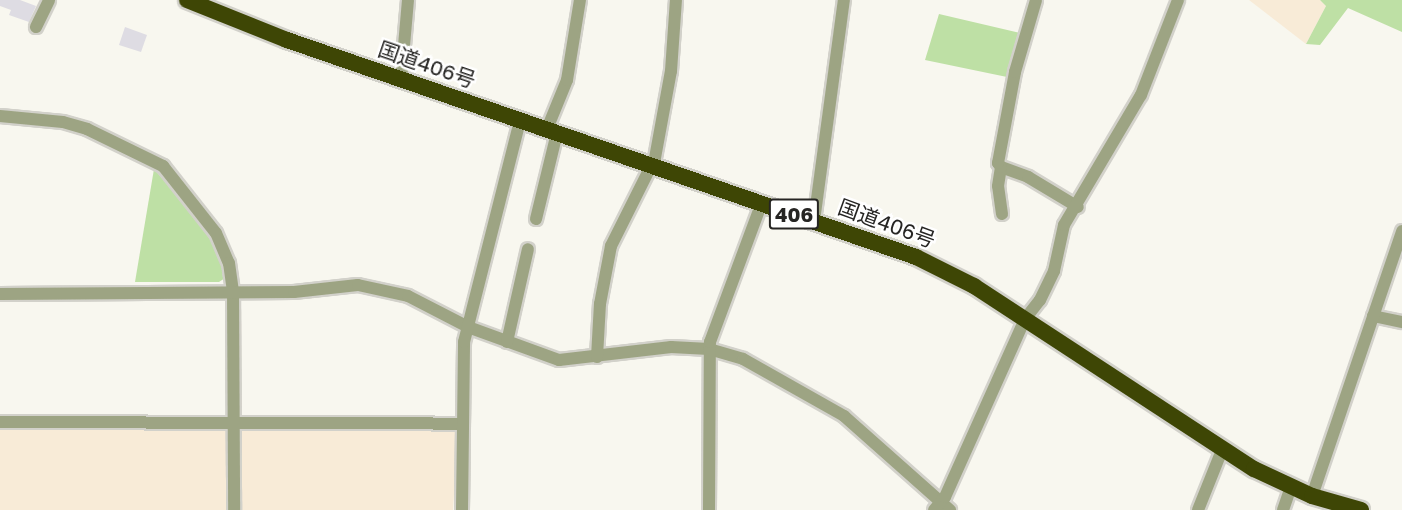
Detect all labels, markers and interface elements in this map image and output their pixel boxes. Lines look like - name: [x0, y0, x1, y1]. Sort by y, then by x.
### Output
- street label: 国道406号: [375, 36, 479, 92]
- street label: 国道406号: [835, 194, 939, 252]
- road number: 406: [768, 197, 820, 231]

